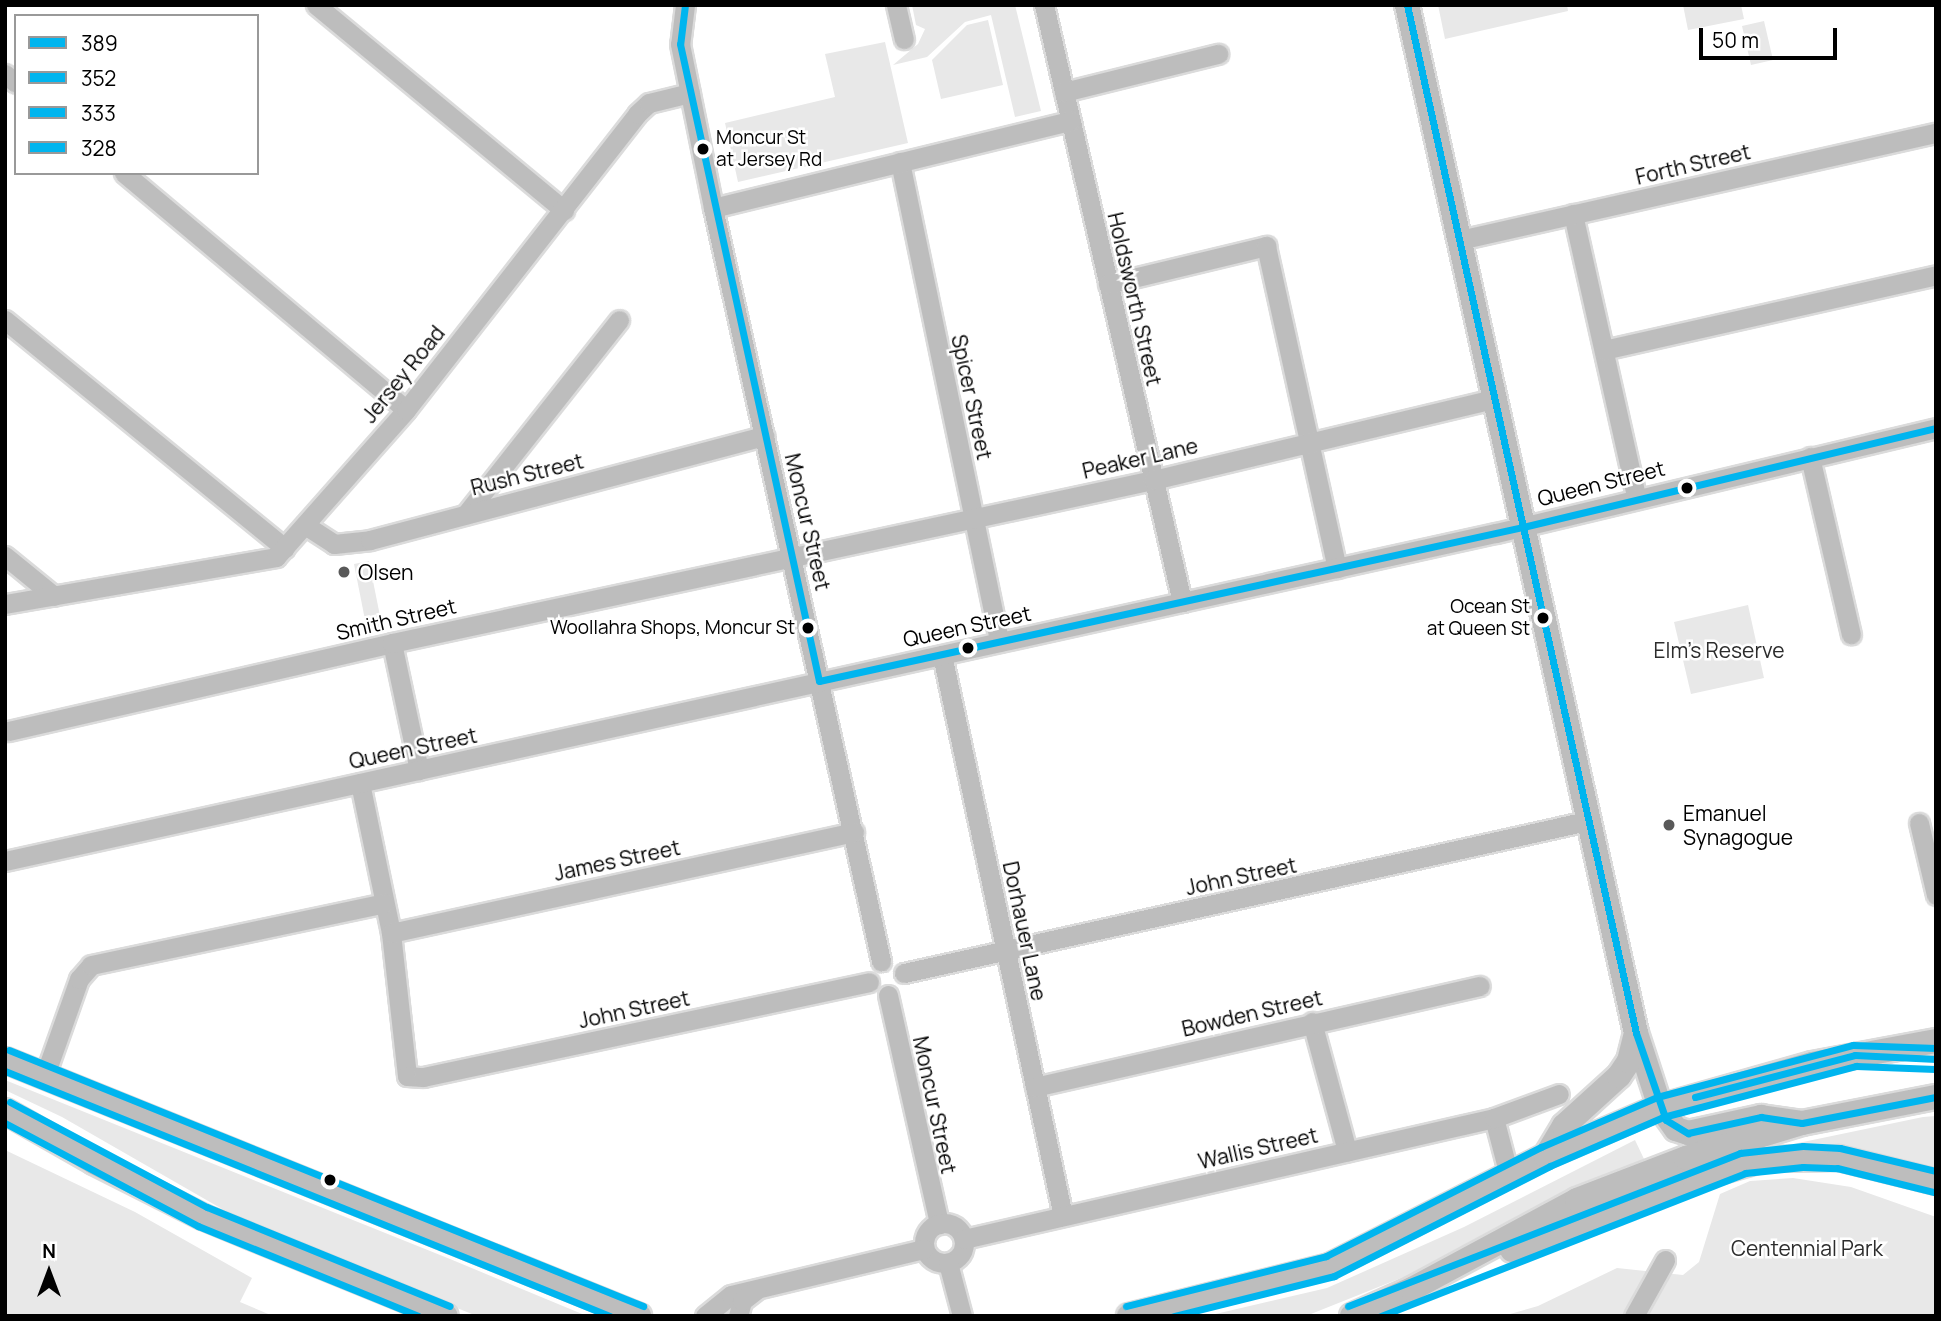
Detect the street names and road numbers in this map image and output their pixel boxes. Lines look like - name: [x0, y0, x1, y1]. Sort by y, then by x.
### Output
- street label: Forth Street: [1633, 139, 1753, 189]
- street label: Holdsworth Street: [1103, 210, 1167, 388]
- street label: Jersey Road: [356, 320, 450, 428]
- street label: Spicer Street: [946, 332, 998, 462]
- street label: Peaker Lane: [1080, 432, 1200, 484]
- street label: Rush Street: [468, 448, 586, 500]
- street label: Moncur Street: [780, 451, 836, 593]
- street label: Queen Street: [1535, 455, 1667, 511]
- street label: Smith Street: [334, 593, 458, 645]
- street label: Queen Street: [901, 600, 1033, 652]
- street label: Queen Street: [347, 722, 479, 774]
- street label: James Street: [552, 834, 682, 886]
- street label: John Street: [1183, 852, 1299, 900]
- street label: Dorhauer Lane: [998, 859, 1052, 1003]
- street label: John Street: [576, 985, 692, 1033]
- street label: Bowden Street: [1179, 985, 1325, 1041]
- street label: Moncur Street: [908, 1034, 962, 1176]
- street label: Wallis Street: [1196, 1122, 1320, 1174]

